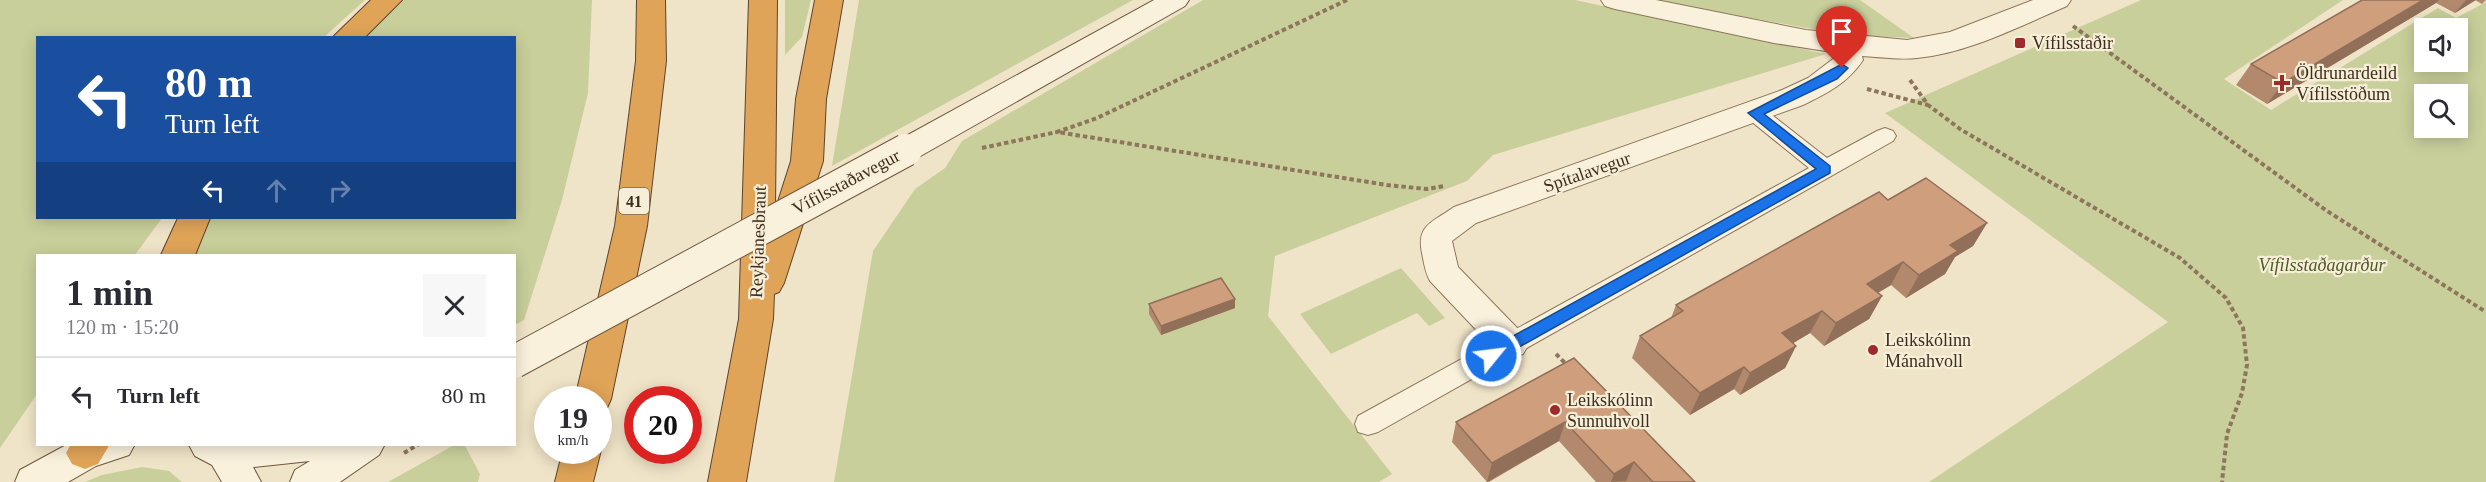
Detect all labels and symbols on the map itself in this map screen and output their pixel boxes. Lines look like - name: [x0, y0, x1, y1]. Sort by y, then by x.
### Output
- pin: [1816, 6, 1867, 68]
- place label: Vífilsstaðir: [2032, 33, 2113, 53]
- marker: Vífilsstaðir: [2013, 36, 2027, 50]
- place label: Öldrunardeild Vífilsstöðum: [2296, 63, 2397, 104]
- marker: Öldrunardeild Vífilsstöðum: [2273, 74, 2291, 92]
- street label: Vífilsstaðavegur: [789, 145, 903, 219]
- street label: Spítalavegur: [1541, 148, 1633, 196]
- street label: Reykjanesbraut: [746, 186, 770, 298]
- road number: 41: [619, 188, 649, 214]
- park label: Vífilsstaðagarður: [2258, 255, 2386, 275]
- position arrow: [1459, 324, 1523, 388]
- place label: Leikskólinn Mánahvoll: [1885, 330, 1971, 371]
- marker: Leikskólinn Mánahvoll: [1866, 343, 1880, 357]
- speed limit sign: 20: [624, 386, 702, 464]
- place label: Leikskólinn Sunnuhvoll: [1567, 390, 1653, 431]
- marker: Leikskólinn Sunnuhvoll: [1548, 403, 1562, 417]

